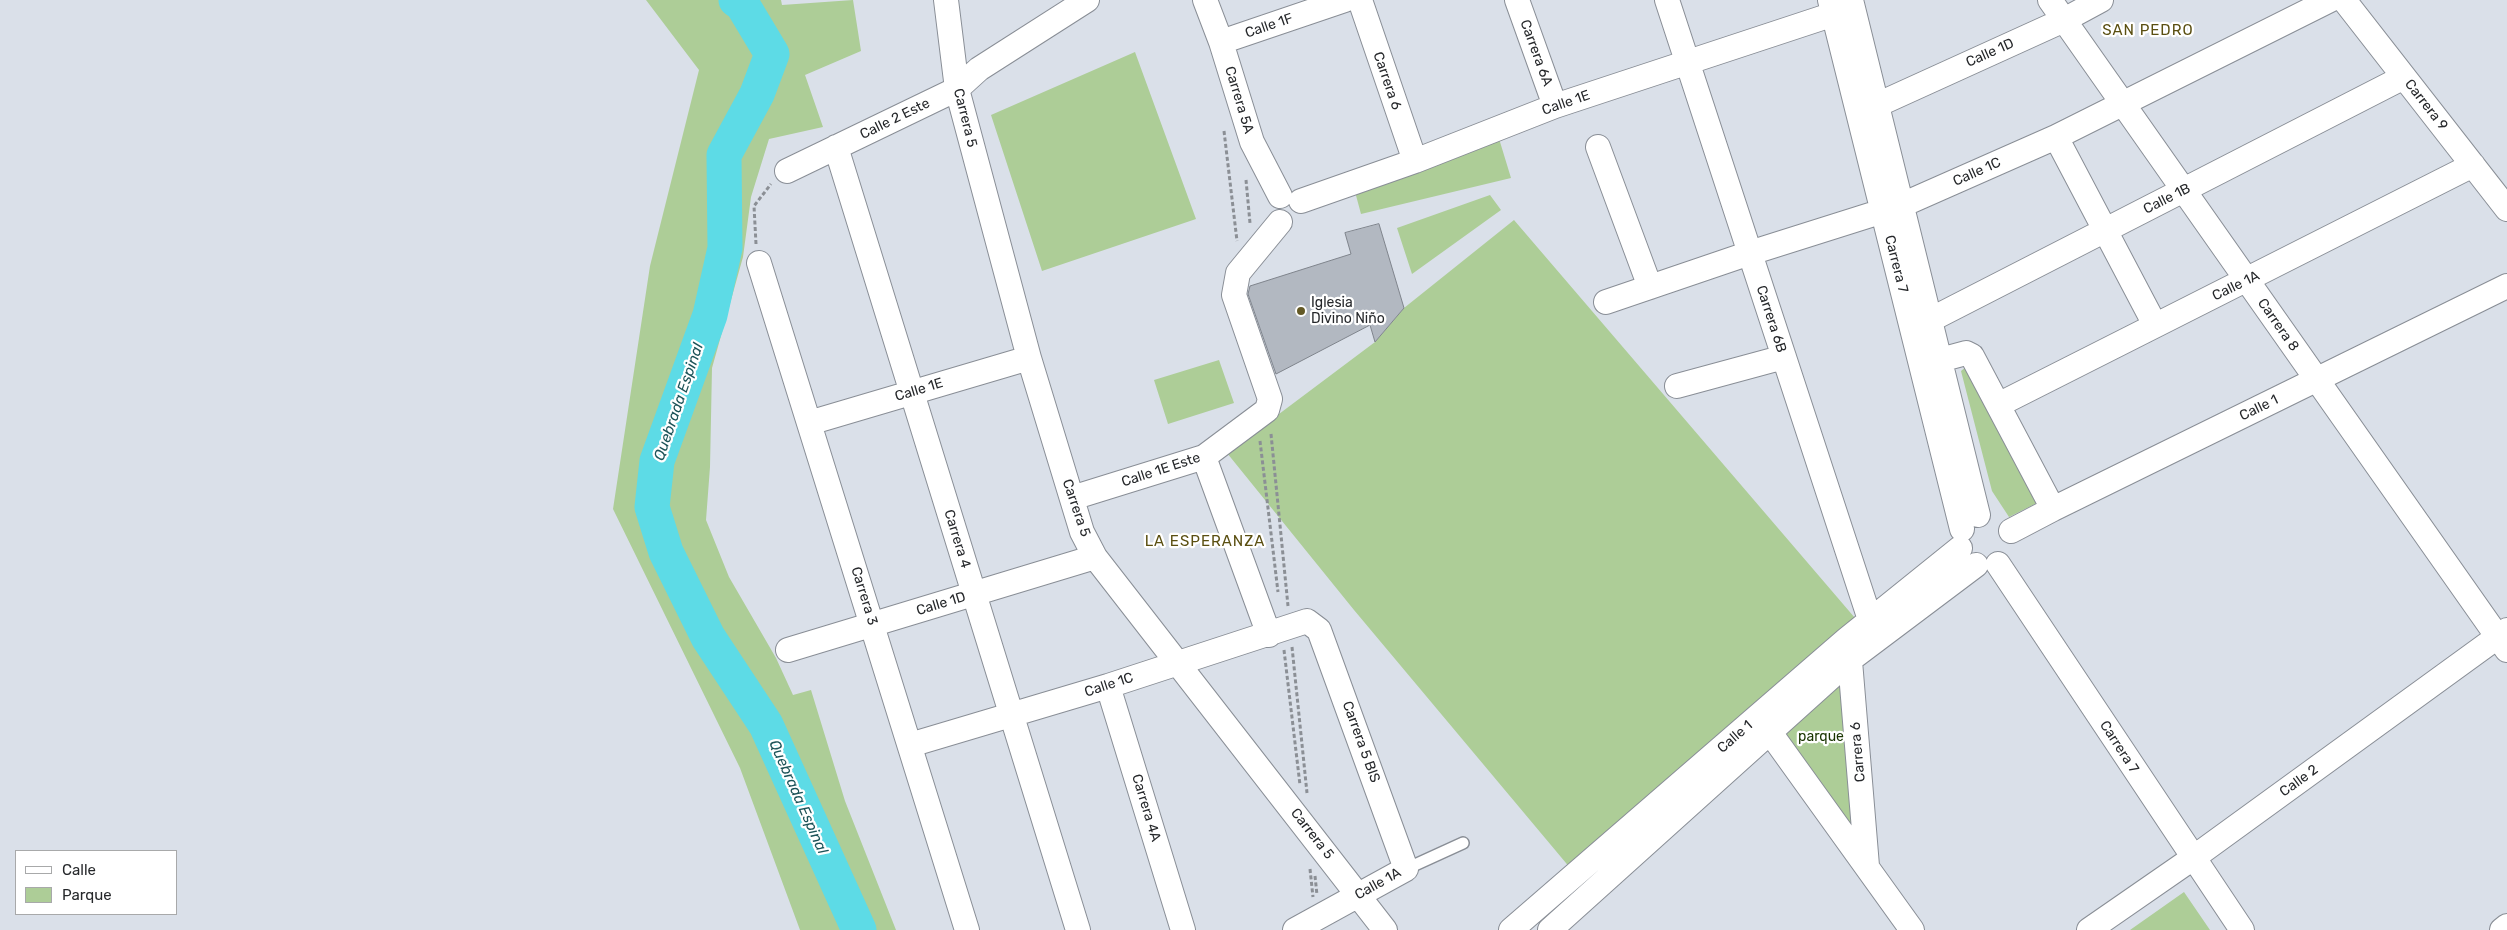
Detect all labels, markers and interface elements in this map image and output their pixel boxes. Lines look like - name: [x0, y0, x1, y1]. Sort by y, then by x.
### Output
- street label: Calle 1F: [1243, 10, 1295, 42]
- street label: Carrera 6A: [1516, 17, 1556, 89]
- district label: SAN PEDRO: [2101, 22, 2195, 40]
- street label: Calle 1D: [1963, 35, 2017, 71]
- street label: Carrera 6: [1369, 50, 1405, 112]
- street label: Carrera 5A: [1221, 64, 1257, 136]
- street label: Carrera 9: [2401, 76, 2451, 134]
- street label: Carrera 5: [950, 87, 980, 149]
- street label: Calle 1E: [1540, 87, 1592, 119]
- street label: Calle 2 Este: [857, 95, 933, 143]
- street label: Calle 1C: [1951, 154, 2003, 190]
- street label: Calle 1B: [2141, 180, 2193, 218]
- street label: Carrera 7: [1881, 233, 1911, 295]
- street label: Calle 1A: [2210, 267, 2262, 305]
- street label: Carrera 6B: [1752, 283, 1790, 355]
- place label: Iglesia Divino Niño: [1311, 295, 1385, 328]
- street label: Carrera 8: [2254, 295, 2302, 355]
- marker: Iglesia Divino Niño: [1295, 305, 1307, 317]
- water label: Quebrada Espinal: [650, 341, 708, 463]
- street label: Calle 1E: [893, 375, 945, 405]
- street label: Calle 1: [2237, 391, 2281, 425]
- street label: Calle 1E Este: [1119, 449, 1203, 491]
- street label: Carrera 5: [1058, 477, 1094, 539]
- street label: Carrera 4: [940, 508, 974, 570]
- district label: LA ESPERANZA: [1143, 533, 1267, 551]
- street label: Carrera 3: [847, 565, 881, 627]
- street label: Calle 1D: [914, 589, 968, 619]
- street label: Calle 1C: [1082, 669, 1136, 701]
- street label: Carrera 5 BIS: [1339, 699, 1383, 785]
- street label: Calle 1: [1714, 717, 1756, 757]
- street label: Carrera 7: [2096, 718, 2142, 776]
- street label: Carrera 6: [1847, 721, 1869, 783]
- park label: parque: [1798, 729, 1844, 745]
- water label: Quebrada Espinal: [765, 737, 831, 857]
- street label: Calle 2: [2277, 761, 2321, 801]
- street label: Carrera 4A: [1128, 772, 1164, 844]
- street label: Carrera 5: [1287, 805, 1337, 863]
- legend: [15, 850, 178, 915]
- text: Calle: [62, 861, 96, 879]
- street label: Calle 1A: [1352, 864, 1404, 904]
- text: Parque: [62, 886, 112, 904]

